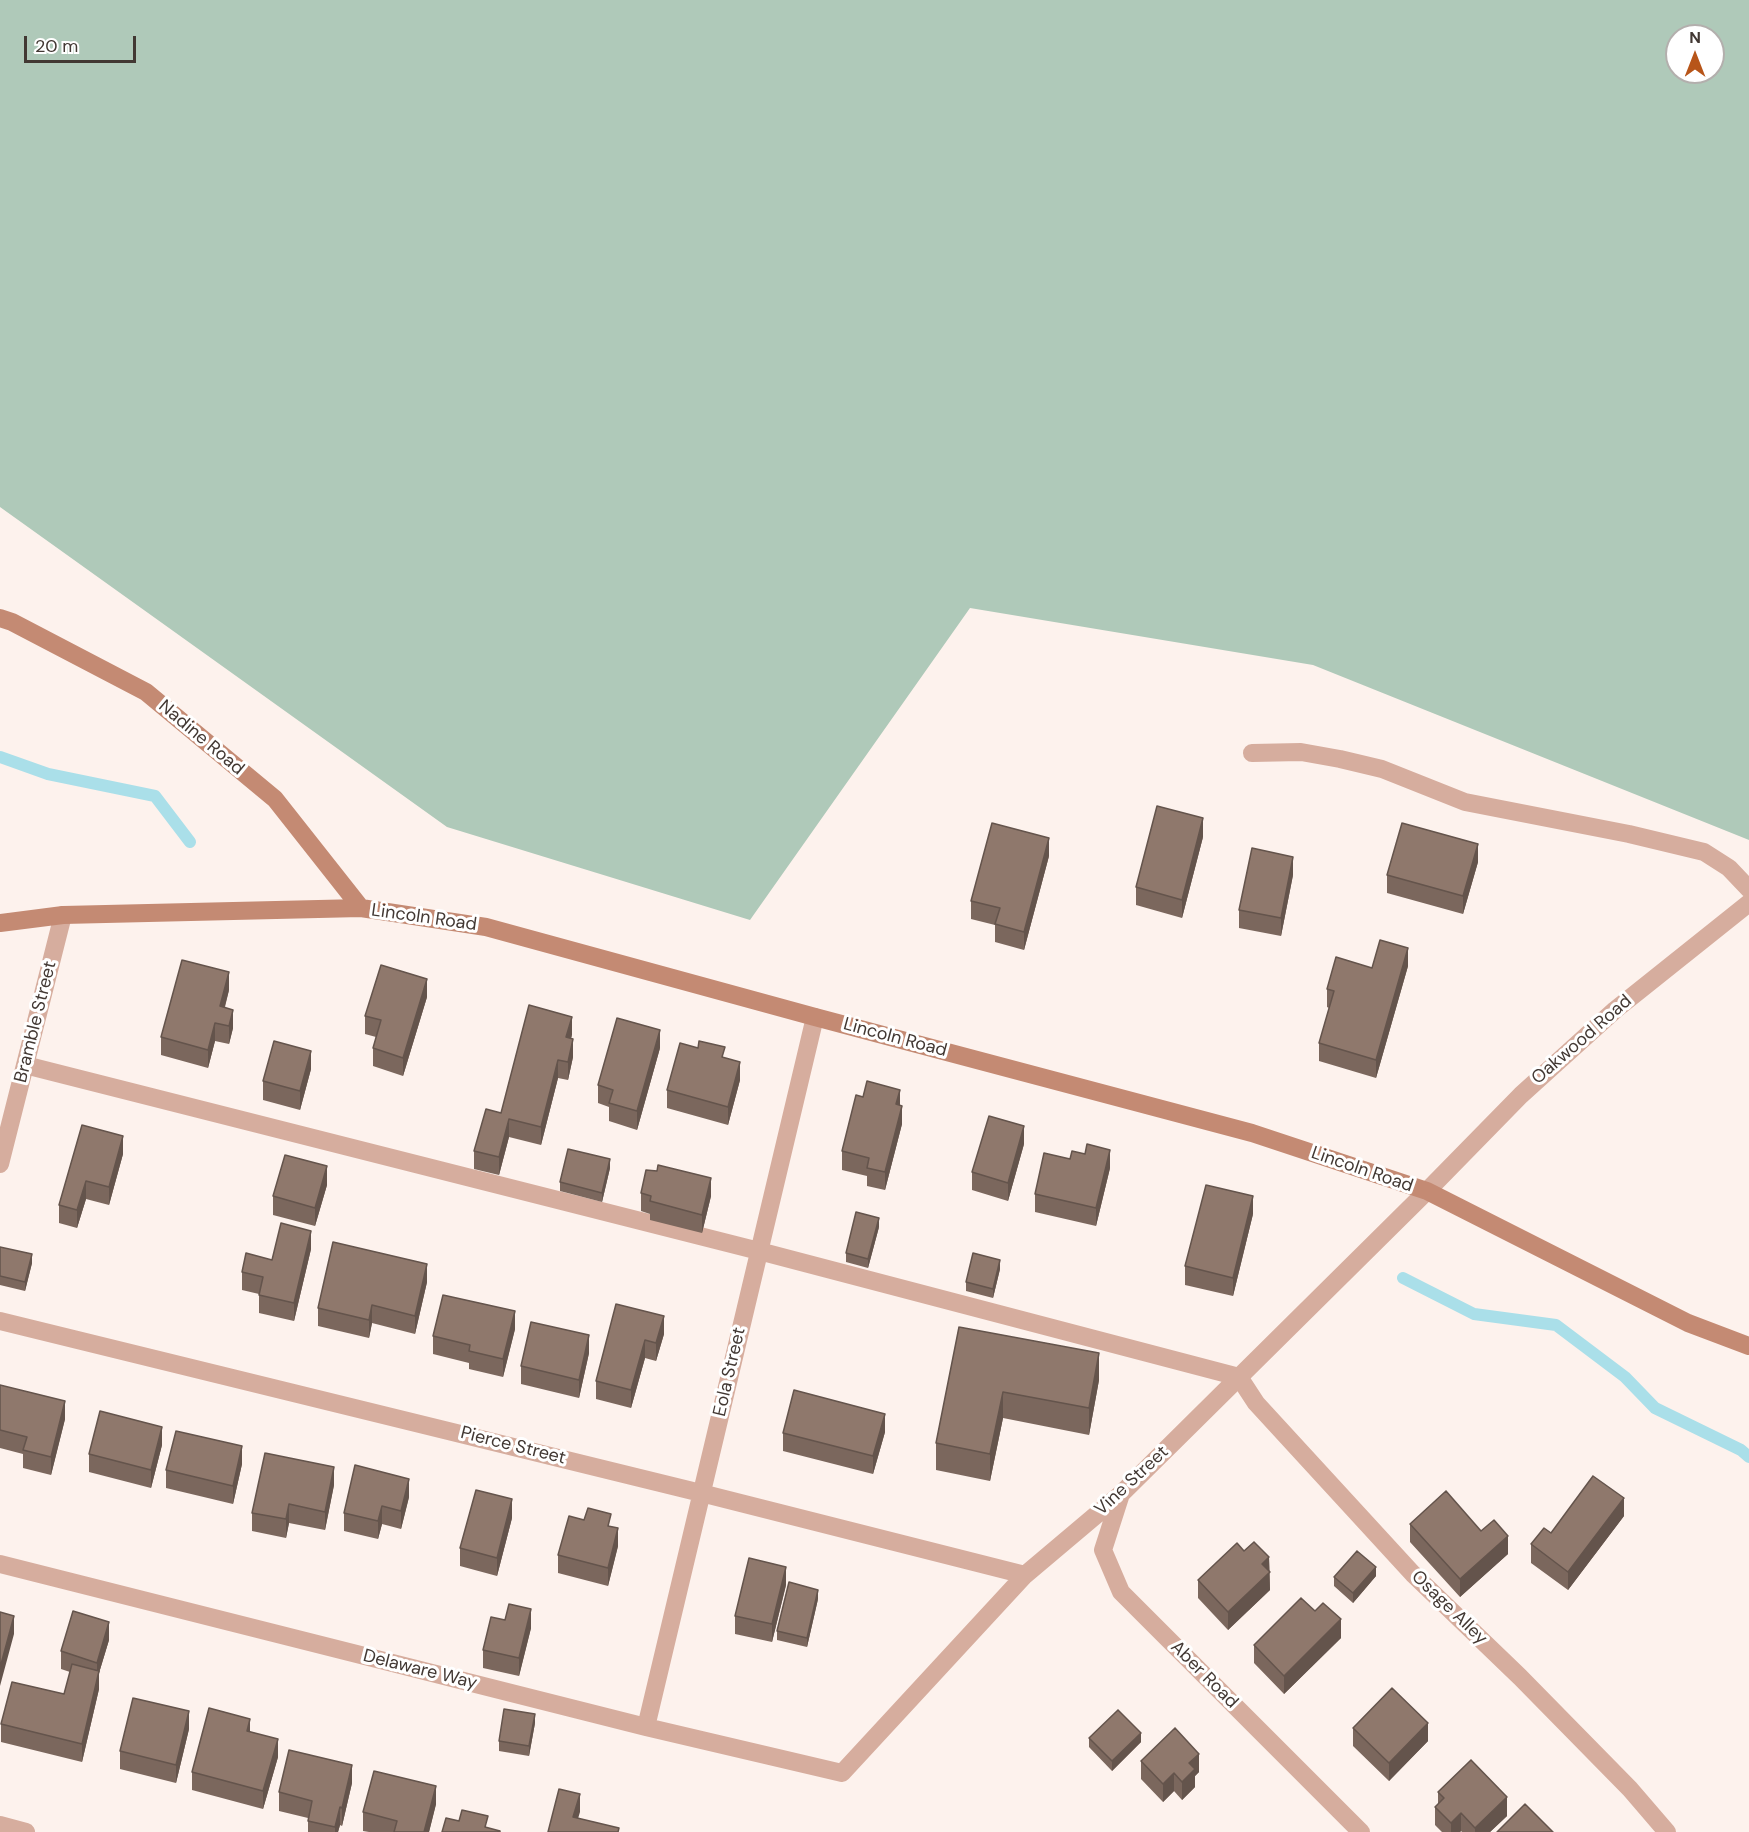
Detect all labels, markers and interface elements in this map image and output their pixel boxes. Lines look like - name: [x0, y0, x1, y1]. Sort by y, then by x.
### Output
- scale bar: [27, 24, 140, 62]
- north arrow: [1665, 24, 1725, 84]
- text: N: [1689, 27, 1701, 48]
- text: 20 m: [35, 34, 78, 58]
- street label: Nadine Road: [154, 696, 248, 780]
- street label: Lincoln Road: [370, 900, 478, 936]
- street label: Bramble Street: [10, 959, 62, 1085]
- street label: Oakwood Road: [1528, 991, 1636, 1089]
- street label: Lincoln Road: [841, 1014, 949, 1062]
- street label: Lincoln Road: [1308, 1143, 1416, 1197]
- street label: Eola Street: [709, 1326, 751, 1418]
- street label: Pierce Street: [458, 1423, 568, 1469]
- street label: Vine Street: [1091, 1441, 1173, 1521]
- street label: Osage Alley: [1406, 1566, 1492, 1650]
- street label: Aber Road: [1166, 1637, 1242, 1713]
- street label: Delaware Way: [361, 1645, 479, 1695]

